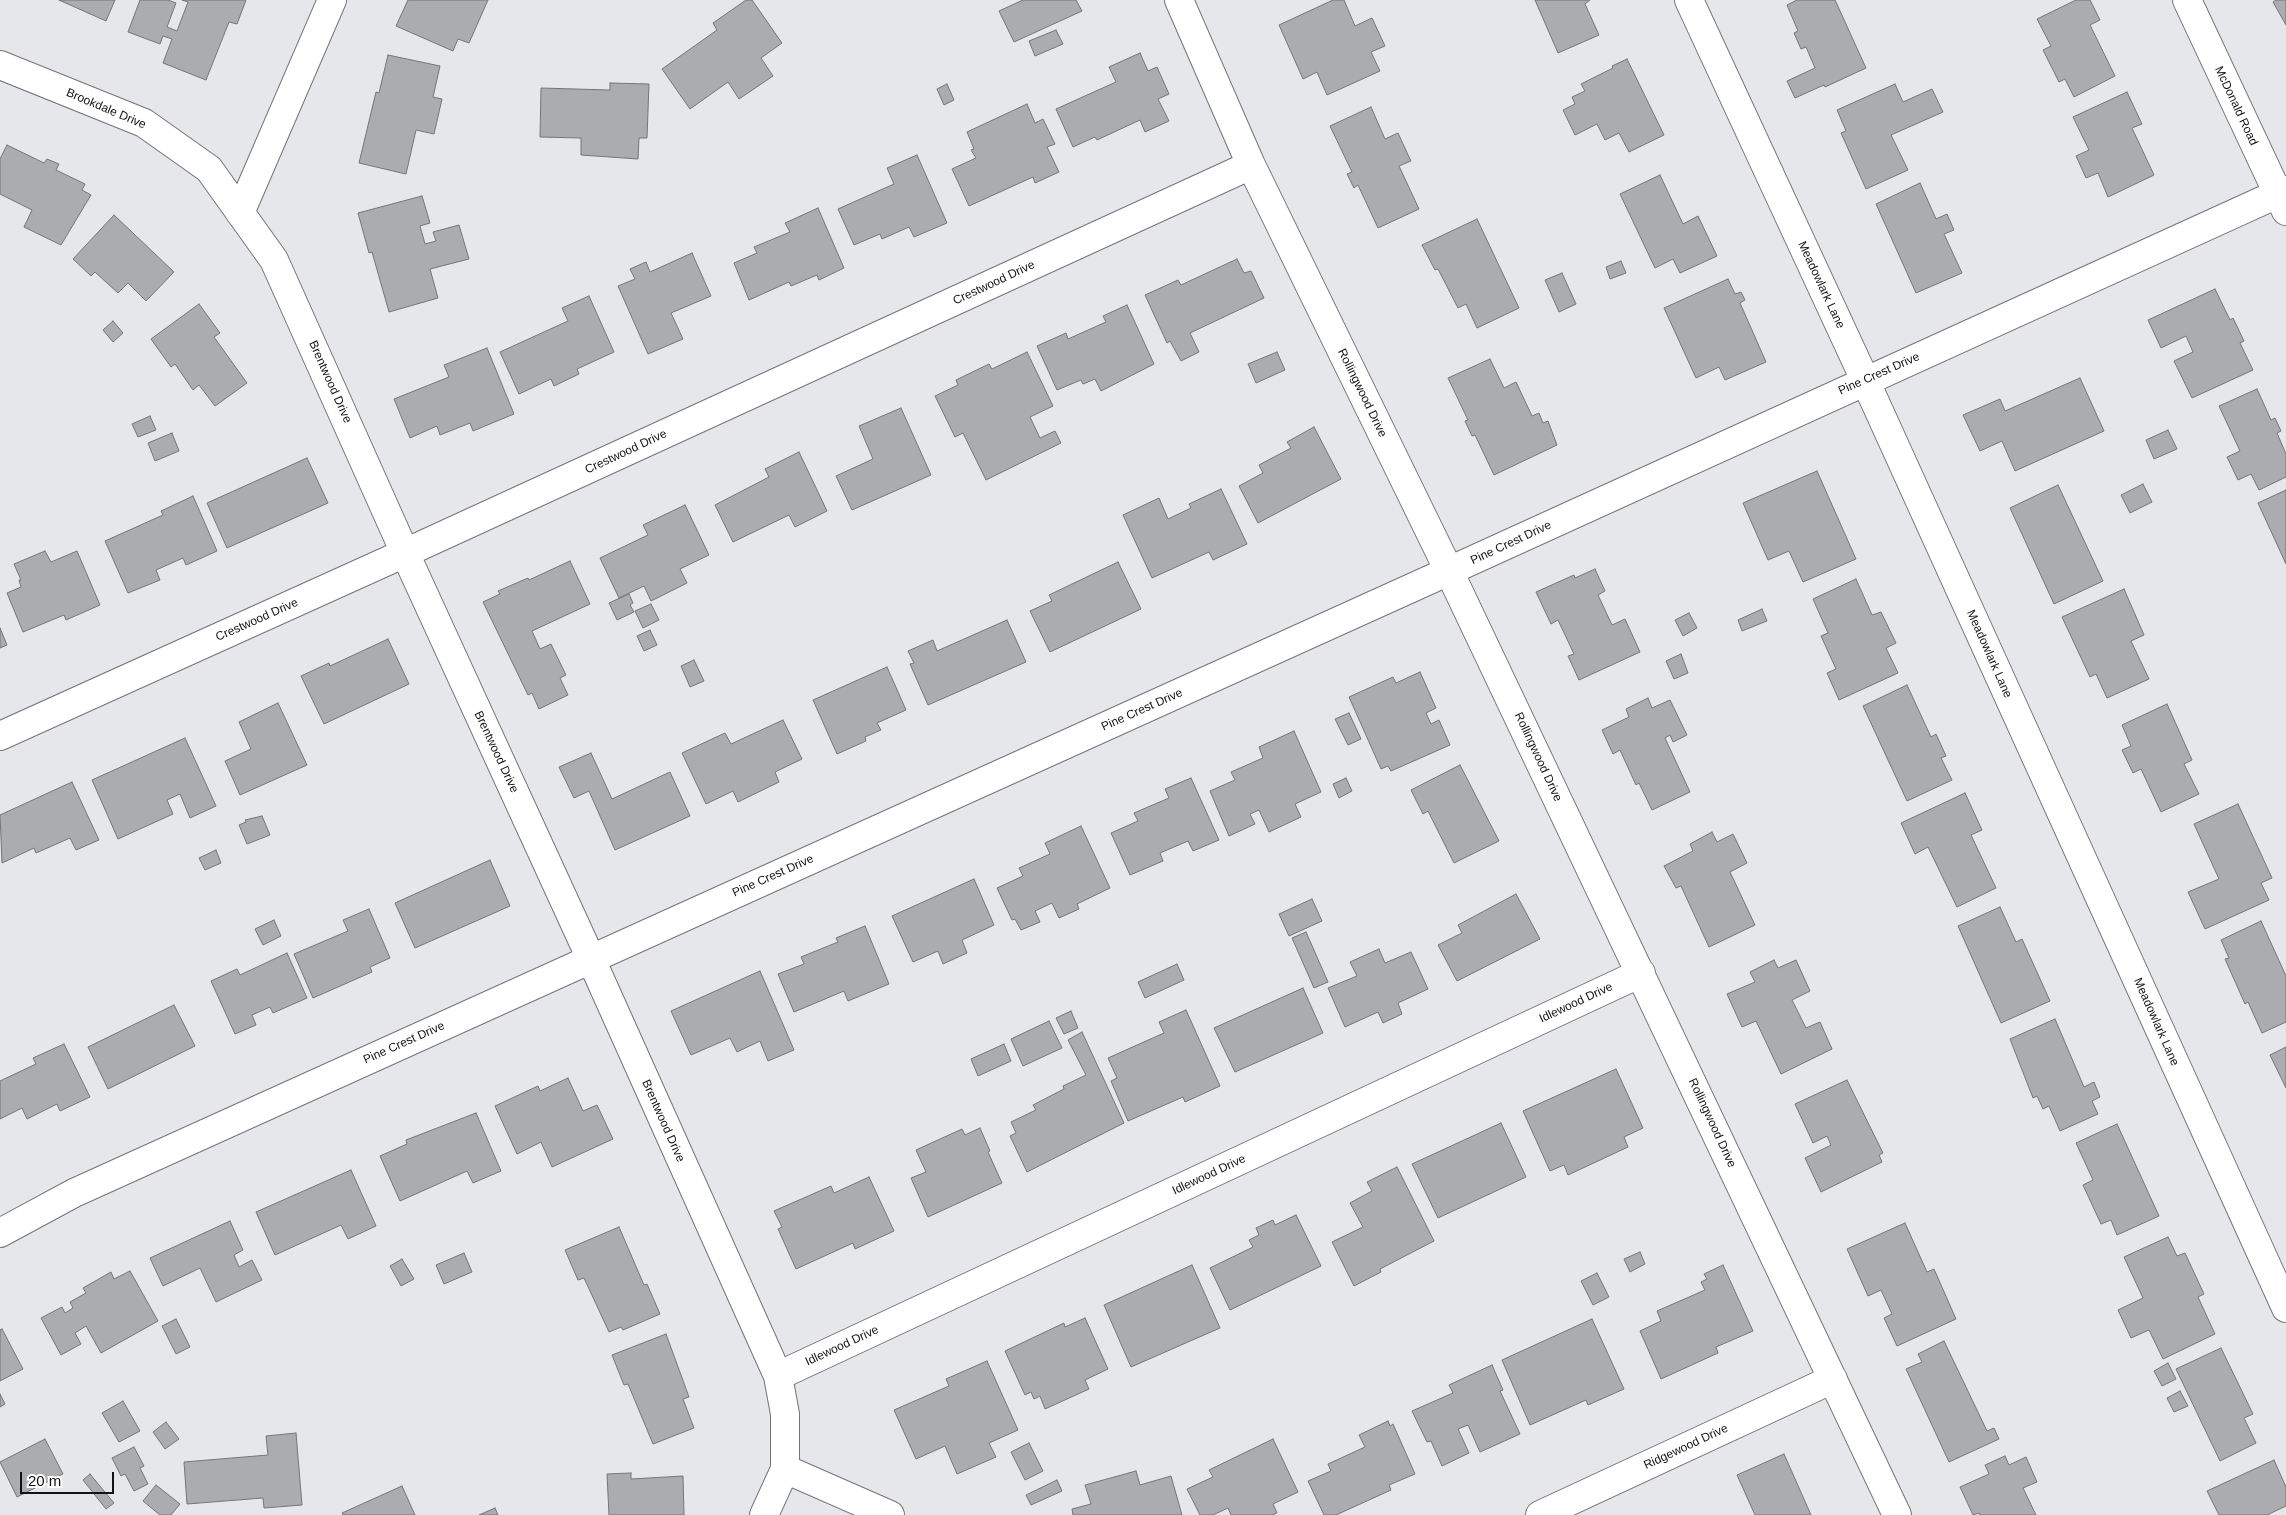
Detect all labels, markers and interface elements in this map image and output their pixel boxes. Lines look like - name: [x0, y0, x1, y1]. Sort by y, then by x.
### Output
- street label: McDonald Road: [2211, 64, 2261, 148]
- street label: Brookdale Drive: [64, 86, 148, 132]
- street label: Meadowlark Lane: [1794, 239, 1848, 331]
- street label: Crestwood Drive: [951, 258, 1037, 308]
- street label: Brentwood Drive: [305, 339, 355, 425]
- street label: Rollingwood Drive: [1334, 346, 1390, 440]
- street label: Pine Crest Drive: [1836, 350, 1922, 398]
- street label: Crestwood Drive: [583, 427, 669, 477]
- street label: Pine Crest Drive: [1468, 518, 1554, 568]
- street label: Crestwood Drive: [214, 595, 300, 645]
- street label: Meadowlark Lane: [1963, 608, 2015, 700]
- street label: Pine Crest Drive: [1099, 686, 1185, 734]
- street label: Brentwood Drive: [471, 709, 521, 795]
- street label: Rollingwood Drive: [1511, 710, 1565, 804]
- street label: Pine Crest Drive: [730, 852, 816, 900]
- street label: Meadowlark Lane: [2130, 976, 2182, 1068]
- street label: Idlewood Drive: [1537, 980, 1615, 1026]
- street label: Pine Crest Drive: [361, 1019, 447, 1067]
- street label: Rollingwood Drive: [1685, 1076, 1739, 1170]
- street label: Brentwood Drive: [638, 1078, 688, 1164]
- street label: Idlewood Drive: [1170, 1152, 1248, 1198]
- street label: Idlewood Drive: [803, 1323, 881, 1369]
- street label: Ridgewood Drive: [1642, 1421, 1730, 1473]
- scale bar: [22, 1462, 116, 1494]
- text: 20 m: [28, 1472, 61, 1489]

